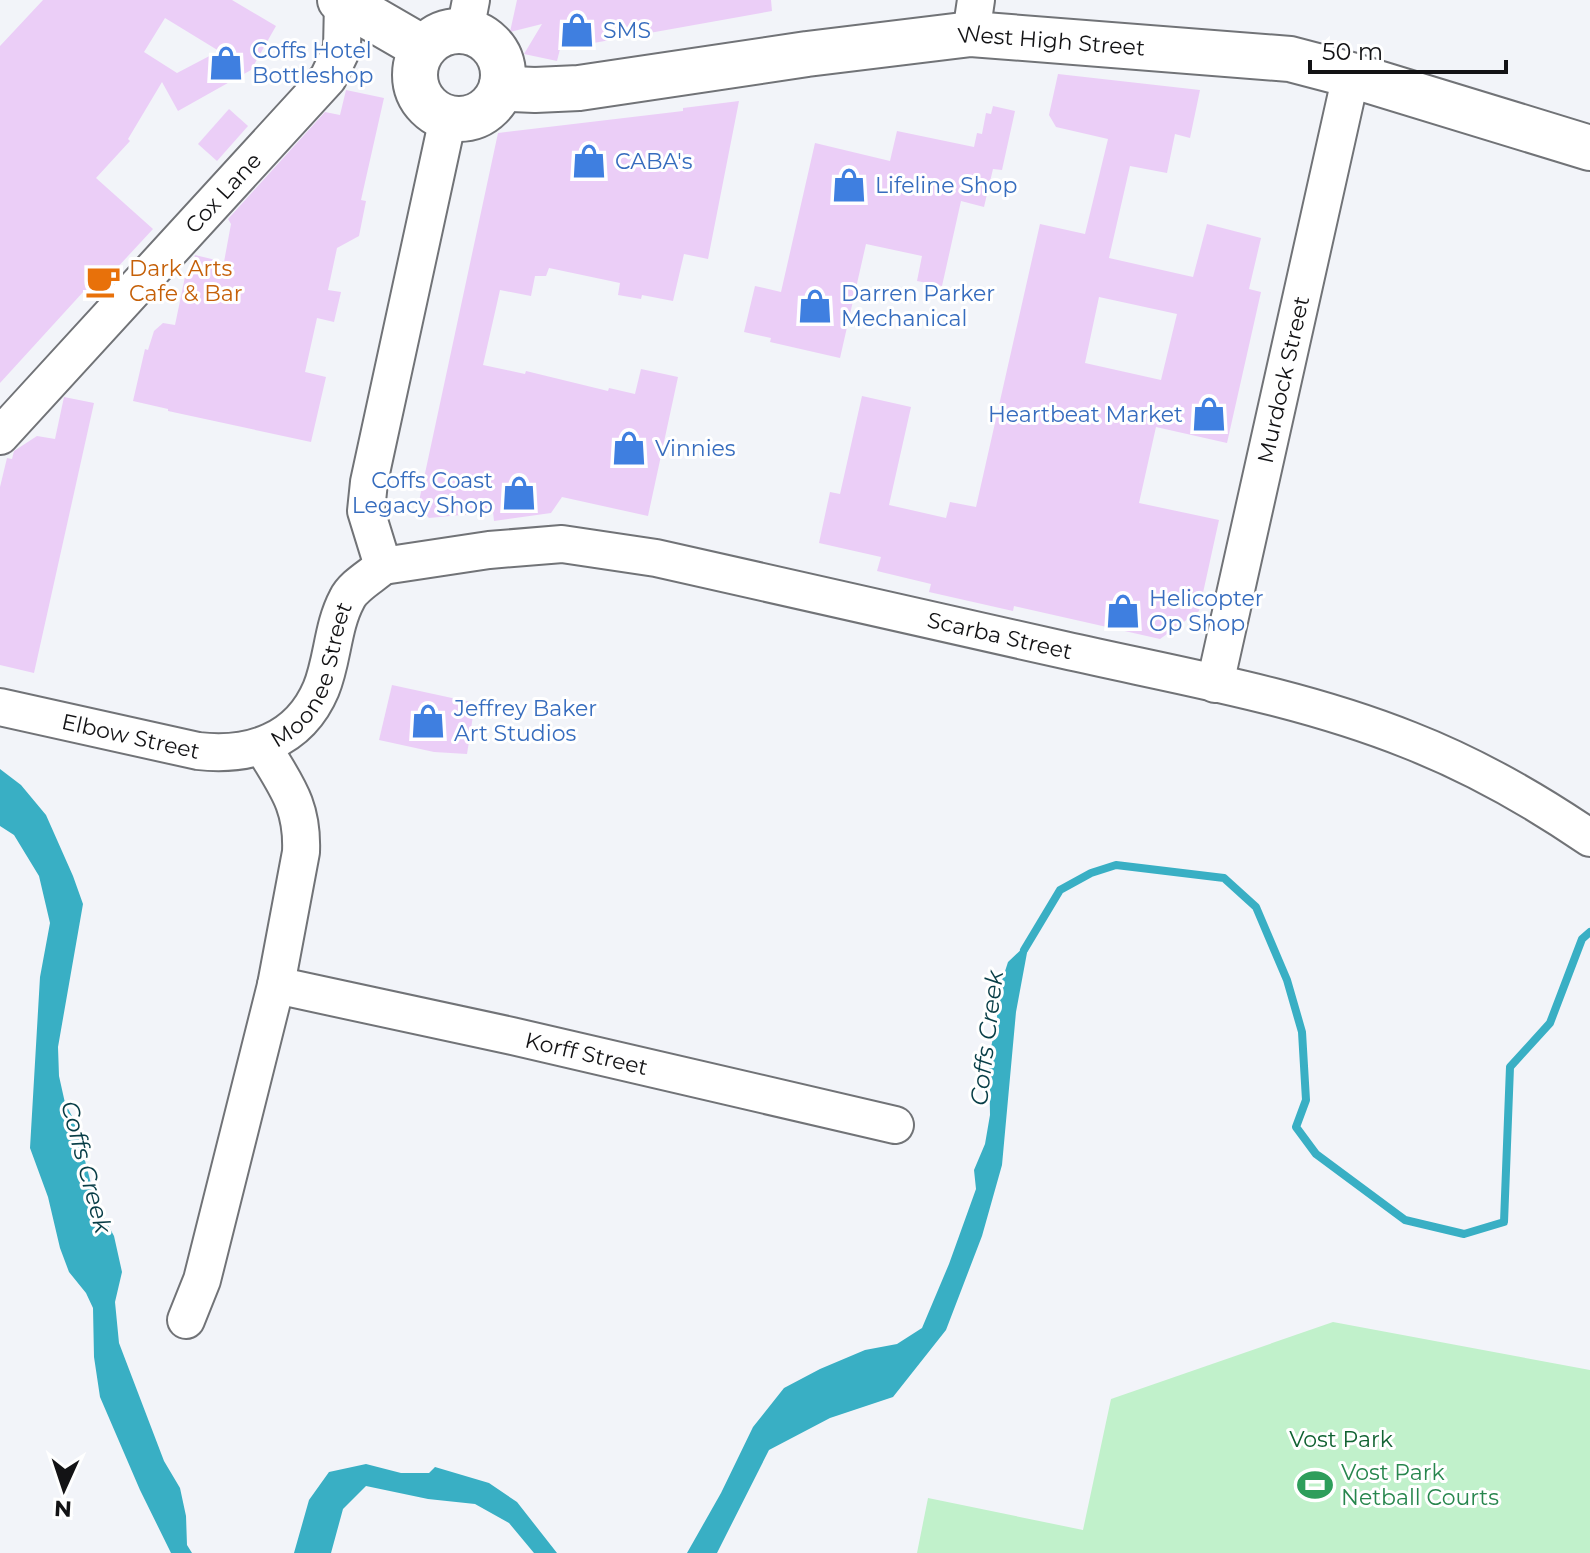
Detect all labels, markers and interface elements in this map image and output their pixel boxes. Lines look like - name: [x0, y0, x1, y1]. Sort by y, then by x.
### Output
- shop icon: SMS: [558, 11, 596, 49]
- place label: SMS: [603, 17, 651, 44]
- street label: West High Street: [956, 20, 1146, 62]
- scale bar: [1310, 24, 1506, 74]
- place label: Coffs Hotel Bottleshop: [252, 37, 373, 89]
- text: 50 m: [1322, 37, 1383, 66]
- shop icon: Coffs Hotel Bottleshop: [207, 44, 245, 82]
- shop icon: CABA's: [570, 142, 608, 180]
- street label: Cox Lane: [180, 147, 267, 239]
- place label: CABA's: [615, 148, 693, 175]
- shop icon: Lifeline Shop: [830, 166, 868, 204]
- place label: Lifeline Shop: [875, 172, 1017, 199]
- place label: Dark Arts Cafe & Bar: [129, 255, 243, 307]
- cafe icon: Dark Arts Cafe & Bar: [84, 262, 122, 300]
- place label: Darren Parker Mechanical: [841, 280, 995, 332]
- shop icon: Darren Parker Mechanical: [796, 287, 834, 325]
- street label: Murdock Street: [1252, 293, 1315, 466]
- shop icon: Heartbeat Market: [1190, 395, 1228, 433]
- place label: Heartbeat Market: [988, 401, 1183, 428]
- shop icon: Vinnies: [610, 429, 648, 467]
- place label: Vinnies: [655, 435, 736, 462]
- place label: Coffs Coast Legacy Shop: [352, 467, 493, 519]
- shop icon: Coffs Coast Legacy Shop: [500, 474, 538, 512]
- place label: Helicopter Op Shop: [1149, 585, 1264, 637]
- shop icon: Helicopter Op Shop: [1104, 592, 1142, 630]
- street label: Moonee Street: [266, 598, 358, 753]
- street label: Scarba Street: [925, 606, 1075, 665]
- place label: Jeffrey Baker Art Studios: [453, 695, 597, 747]
- shop icon: Jeffrey Baker Art Studios: [409, 702, 447, 740]
- street label: Elbow Street: [59, 708, 202, 765]
- water label: Coffs Creek: [964, 967, 1009, 1107]
- street label: Korff Street: [522, 1027, 650, 1081]
- water label: Coffs Creek: [55, 1097, 119, 1238]
- park label: Vost Park: [1289, 1426, 1394, 1453]
- north arrow: [24, 1449, 104, 1529]
- place label: Vost Park Netball Courts: [1341, 1459, 1499, 1511]
- sports icon: Vost Park Netball Courts: [1296, 1466, 1334, 1504]
- text: N: [53, 1495, 73, 1522]

